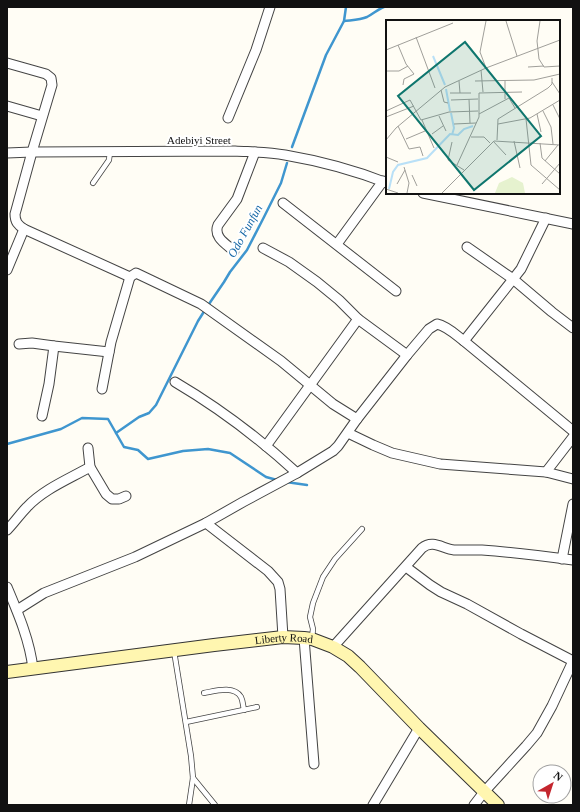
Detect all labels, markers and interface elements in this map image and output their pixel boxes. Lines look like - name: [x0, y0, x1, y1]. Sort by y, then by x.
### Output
- inset map: [386, 20, 560, 194]
- street label: Adebiyi Street: [167, 134, 231, 146]
- water label: Odo Funfun: [225, 202, 265, 260]
- street label: Liberty Road: [254, 631, 314, 646]
- north arrow: [532, 764, 572, 804]
- text: N: [551, 769, 565, 783]

